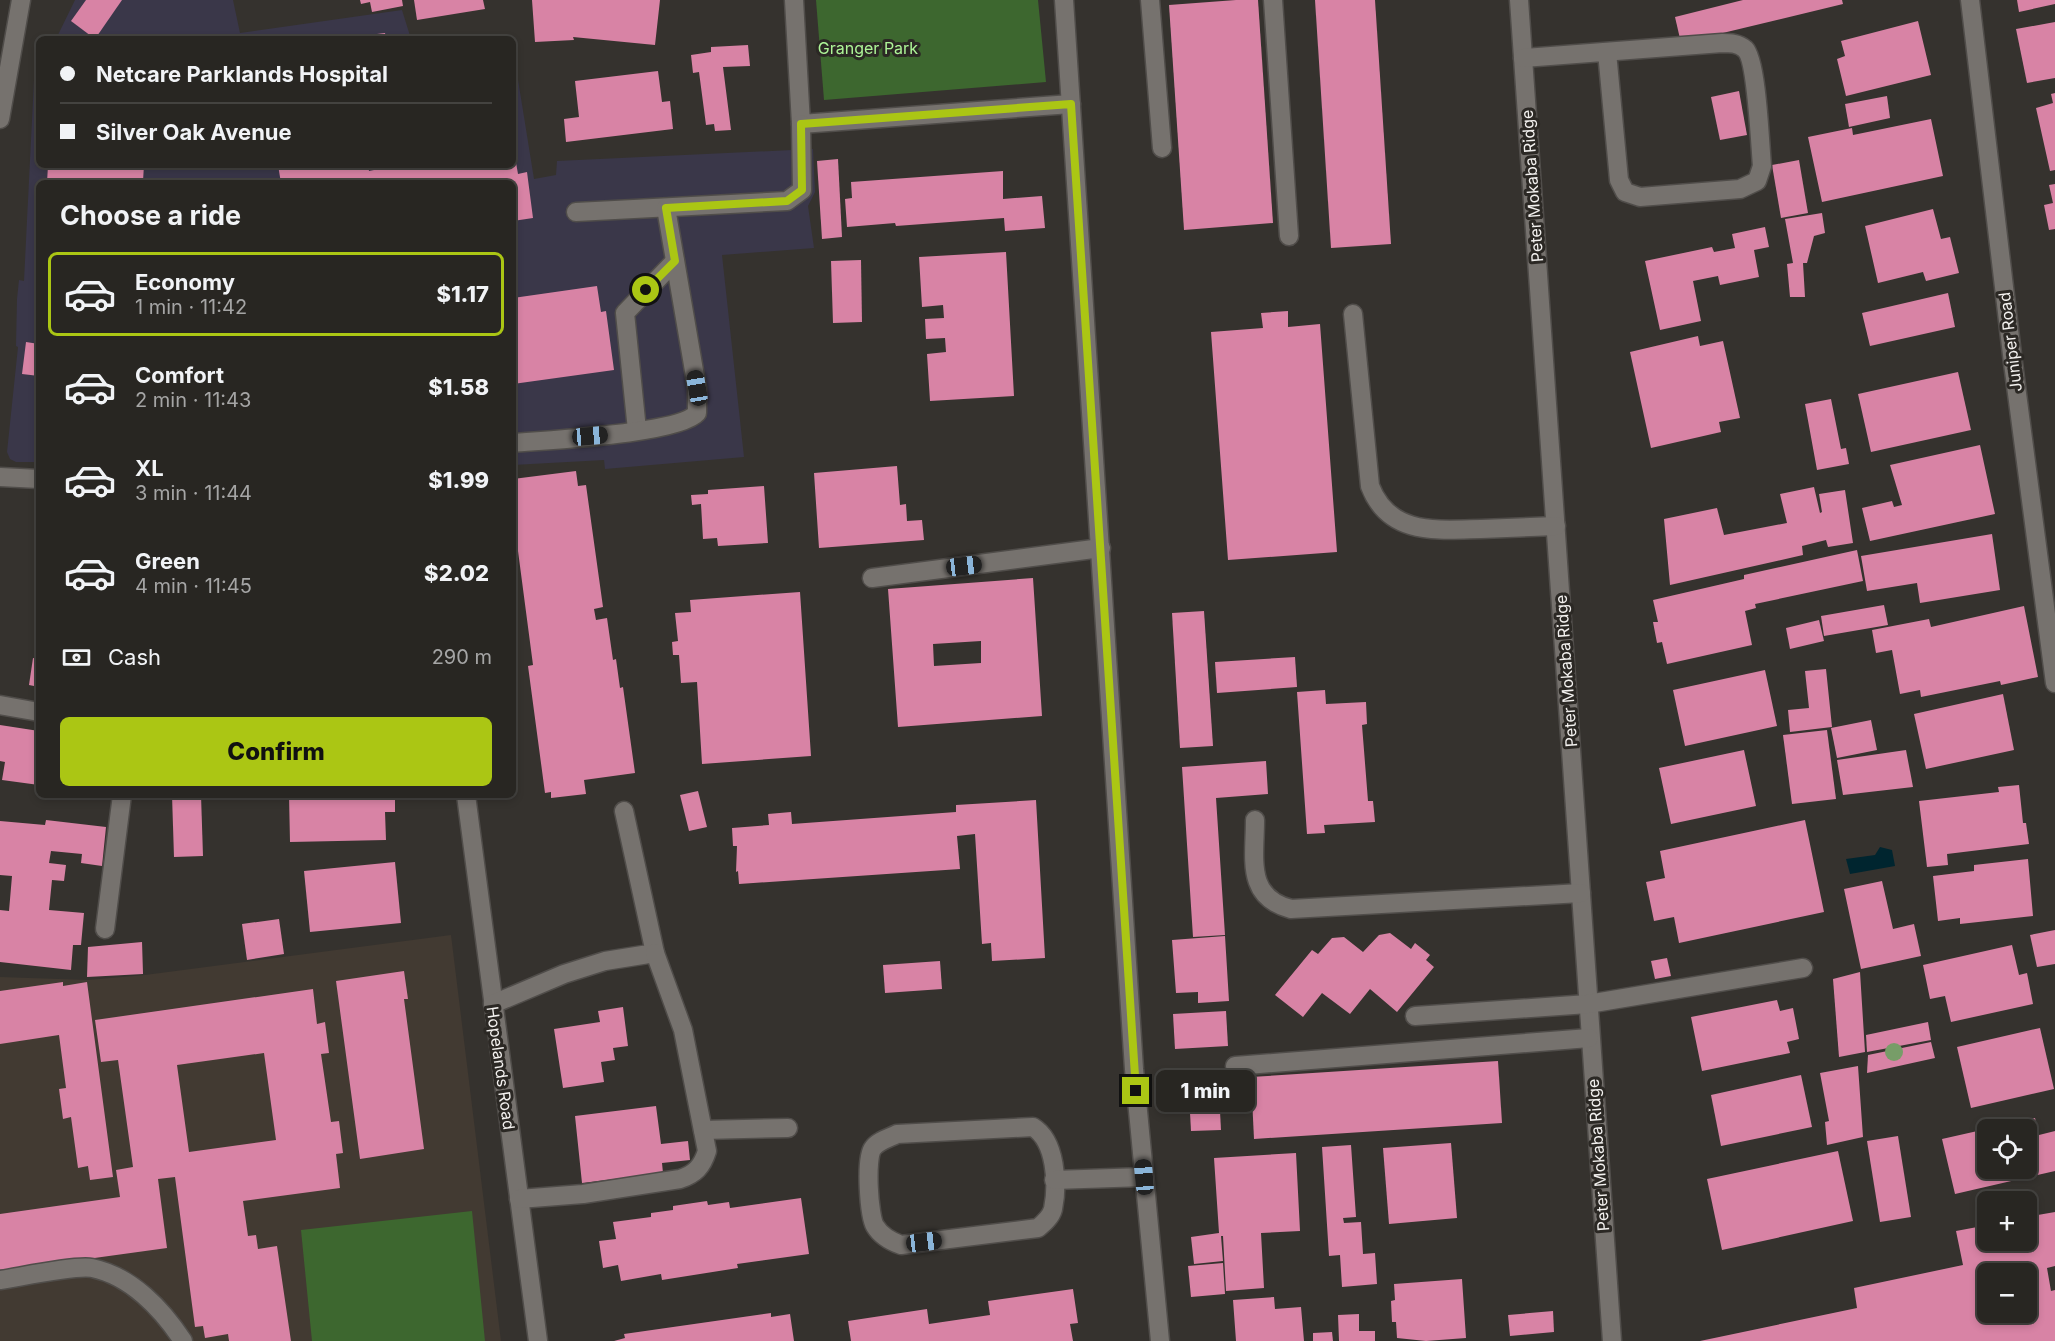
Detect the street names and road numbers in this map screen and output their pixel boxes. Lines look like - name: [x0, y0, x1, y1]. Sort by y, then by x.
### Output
- street label: Peter Mokaba Ridge: [1517, 109, 1547, 263]
- street label: Juniper Road: [1994, 291, 2026, 393]
- street label: Peter Mokaba Ridge: [1551, 594, 1581, 748]
- street label: Hopelands Road: [482, 1005, 520, 1131]
- street label: Peter Mokaba Ridge: [1583, 1078, 1613, 1232]

